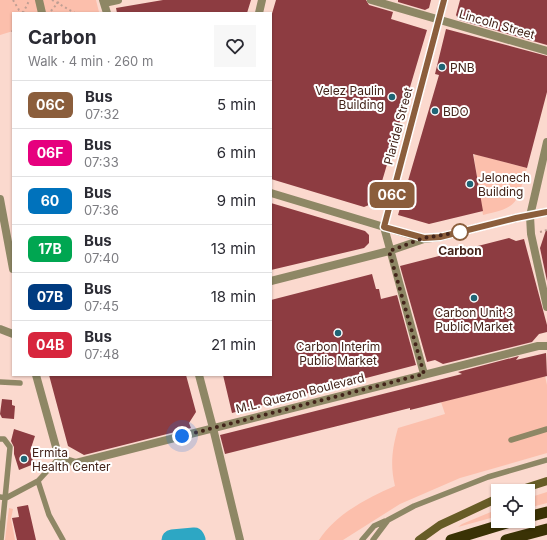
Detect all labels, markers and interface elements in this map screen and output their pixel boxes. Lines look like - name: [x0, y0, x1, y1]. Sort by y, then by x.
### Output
- street label: Lincoln Street: [457, 6, 537, 42]
- button: heart: [214, 25, 256, 67]
- text: Carbon: [28, 26, 97, 49]
- text: Walk · 4 min · 260 m: [28, 53, 153, 69]
- place label: PNB: [450, 60, 475, 75]
- marker: PNB: [437, 62, 447, 72]
- place label: Velez Paulin Building: [315, 83, 384, 112]
- street label: Plaridel Street: [380, 86, 416, 166]
- text: Bus: [85, 87, 113, 106]
- marker: Velez Paulin Building: [387, 92, 397, 102]
- text: 5 min: [217, 95, 256, 114]
- text: 06C: [36, 96, 65, 113]
- place label: BDO: [443, 104, 469, 119]
- text: 07:32: [85, 106, 119, 122]
- marker: BDO: [430, 106, 440, 116]
- text: Bus: [84, 135, 112, 154]
- text: 6 min: [217, 143, 256, 162]
- text: 06F: [37, 144, 63, 161]
- text: 07:33: [84, 154, 119, 170]
- place label: Jelonech Building: [478, 170, 530, 199]
- marker: Jelonech Building: [465, 179, 475, 189]
- line badge: 06C: [369, 182, 415, 208]
- text: Bus: [84, 183, 112, 202]
- text: 06C: [378, 186, 406, 203]
- text: 9 min: [217, 191, 256, 210]
- text: 60: [41, 192, 59, 209]
- text: 07:36: [84, 202, 119, 218]
- marker: Carbon: [451, 223, 469, 241]
- text: Bus: [84, 231, 112, 250]
- text: 13 min: [211, 239, 256, 258]
- text: 17B: [38, 240, 62, 257]
- place label: Carbon: [438, 243, 482, 258]
- text: 07:40: [84, 250, 119, 266]
- text: Bus: [84, 279, 112, 298]
- text: 18 min: [211, 287, 256, 306]
- text: 07B: [37, 288, 63, 305]
- marker: Carbon Unit 3 Public Market: [469, 293, 479, 303]
- text: 07:45: [84, 298, 119, 314]
- place label: Carbon Unit 3 Public Market: [435, 305, 513, 334]
- text: Bus: [84, 327, 112, 346]
- marker: Carbon Interim Public Market: [333, 328, 343, 338]
- text: 21 min: [211, 335, 256, 354]
- text: 04B: [36, 336, 64, 353]
- place label: Carbon Interim Public Market: [296, 339, 380, 368]
- text: 07:48: [84, 346, 119, 362]
- street label: M.L. Quezon Boulevard: [234, 370, 366, 416]
- your location: [172, 426, 192, 446]
- place label: Ermita Health Center: [32, 445, 111, 474]
- marker: Ermita Health Center: [19, 454, 29, 464]
- map controls: [491, 484, 535, 528]
- button: locate: [491, 484, 535, 528]

